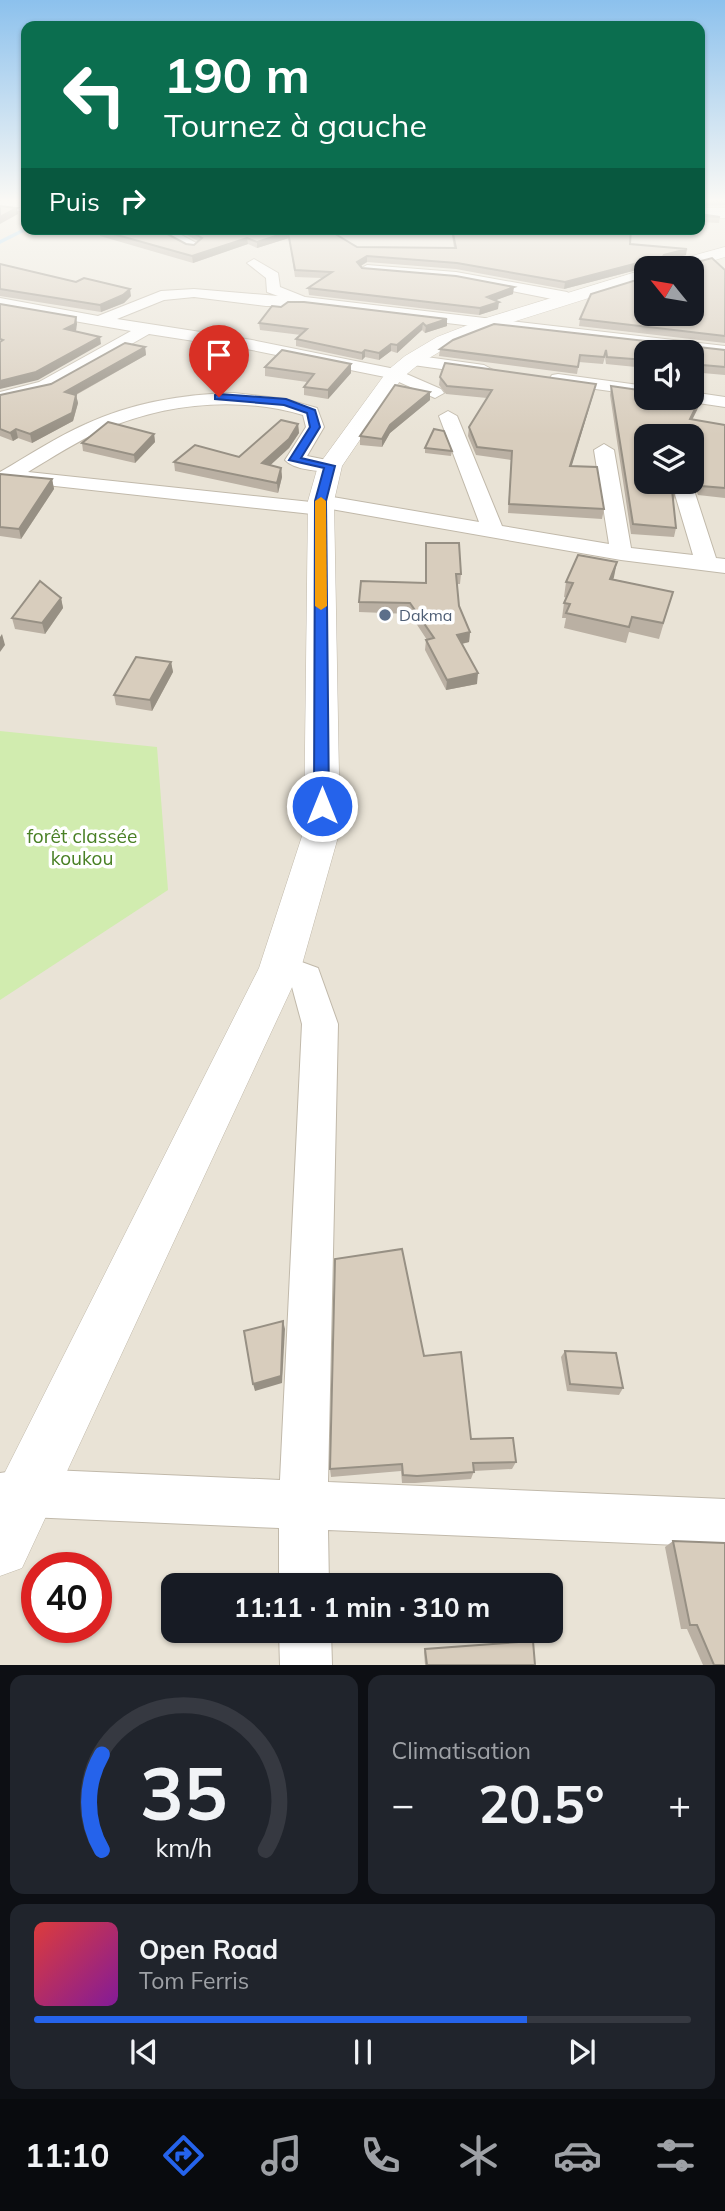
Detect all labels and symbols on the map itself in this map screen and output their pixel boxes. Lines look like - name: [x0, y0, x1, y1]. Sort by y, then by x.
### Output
- north arrow: [634, 256, 704, 326]
- pin: [189, 325, 249, 397]
- place label: Dakma: [399, 605, 452, 625]
- marker: Dakma: [377, 607, 393, 623]
- position arrow: [285, 769, 359, 843]
- park label: forêt classée koukou: [27, 824, 137, 870]
- speed limit sign: 40: [21, 1552, 112, 1643]

